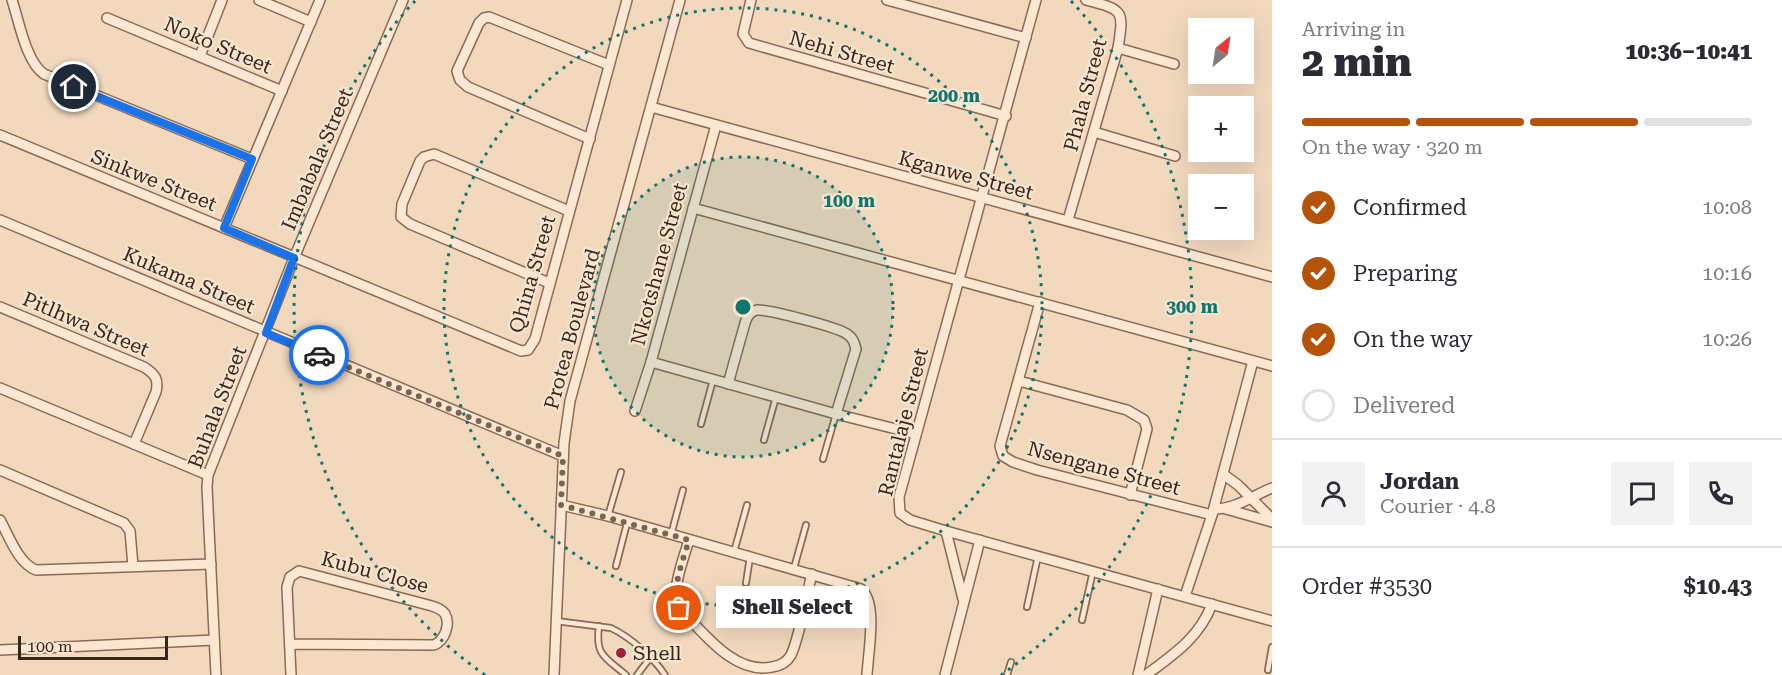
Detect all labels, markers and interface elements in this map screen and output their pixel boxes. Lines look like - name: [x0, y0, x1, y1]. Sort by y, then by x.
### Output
- street label: Noko Street: [160, 12, 276, 79]
- text: Arriving in: [1302, 17, 1405, 41]
- north arrow: [1188, 18, 1254, 84]
- map controls: [1188, 18, 1254, 240]
- street label: Nehi Street: [787, 26, 898, 79]
- street label: Phala Street: [1058, 35, 1112, 154]
- text: 10:36–10:41: [1625, 39, 1752, 64]
- text: 2 min: [1302, 40, 1412, 86]
- pin: [48, 61, 99, 112]
- icon: home: [57, 70, 90, 103]
- street label: Imbabala Street: [276, 84, 358, 234]
- text: 200 m: [928, 85, 981, 106]
- button: +: [1188, 96, 1254, 162]
- text: On the way · 320 m: [1302, 135, 1483, 159]
- street label: Sinkwe Street: [88, 144, 221, 216]
- street label: Kganwe Street: [896, 145, 1037, 205]
- button: −: [1188, 174, 1254, 240]
- street label: Nkotshane Street: [626, 180, 692, 348]
- text: 100 m: [823, 190, 876, 211]
- icon: check: [1302, 191, 1335, 224]
- text: Confirmed: [1353, 195, 1467, 220]
- text: 10:08: [1702, 195, 1752, 219]
- street label: Qhina Street: [504, 212, 560, 336]
- street label: Kukama Street: [120, 241, 259, 319]
- street label: Protea Boulevard: [539, 246, 605, 412]
- icon: check: [1302, 257, 1335, 290]
- text: Preparing: [1353, 261, 1457, 286]
- text: 10:16: [1702, 261, 1752, 285]
- street label: Pitlhwa Street: [19, 287, 153, 362]
- text: 300 m: [1166, 296, 1219, 317]
- centre of rings: [733, 297, 753, 317]
- icon: check: [1302, 323, 1335, 356]
- courier: [289, 325, 349, 385]
- text: On the way: [1353, 327, 1473, 352]
- text: 10:26: [1702, 327, 1752, 351]
- icon: car: [303, 339, 336, 372]
- street label: Buhala Street: [183, 342, 251, 471]
- street label: Rantalaje Street: [873, 345, 933, 499]
- text: Delivered: [1353, 393, 1455, 418]
- street label: Nsengane Street: [1025, 436, 1184, 500]
- button: person: [1302, 462, 1365, 525]
- button: chat: [1611, 462, 1674, 525]
- button: phone: [1689, 462, 1752, 525]
- text: Jordan: [1380, 469, 1459, 494]
- text: Courier · 4.8: [1380, 494, 1496, 518]
- street label: Kubu Close: [319, 546, 431, 598]
- text: Order #3530: [1302, 574, 1432, 599]
- text: $10.43: [1683, 574, 1752, 599]
- pin: [653, 582, 704, 633]
- callout: Shell Select: [715, 587, 868, 629]
- icon: bag: [662, 591, 695, 624]
- text: Shell Select: [732, 595, 853, 619]
- scale bar: [18, 633, 168, 660]
- text: 100 m: [27, 637, 73, 656]
- place label: Shell: [633, 641, 682, 665]
- marker: Shell: [614, 646, 628, 660]

